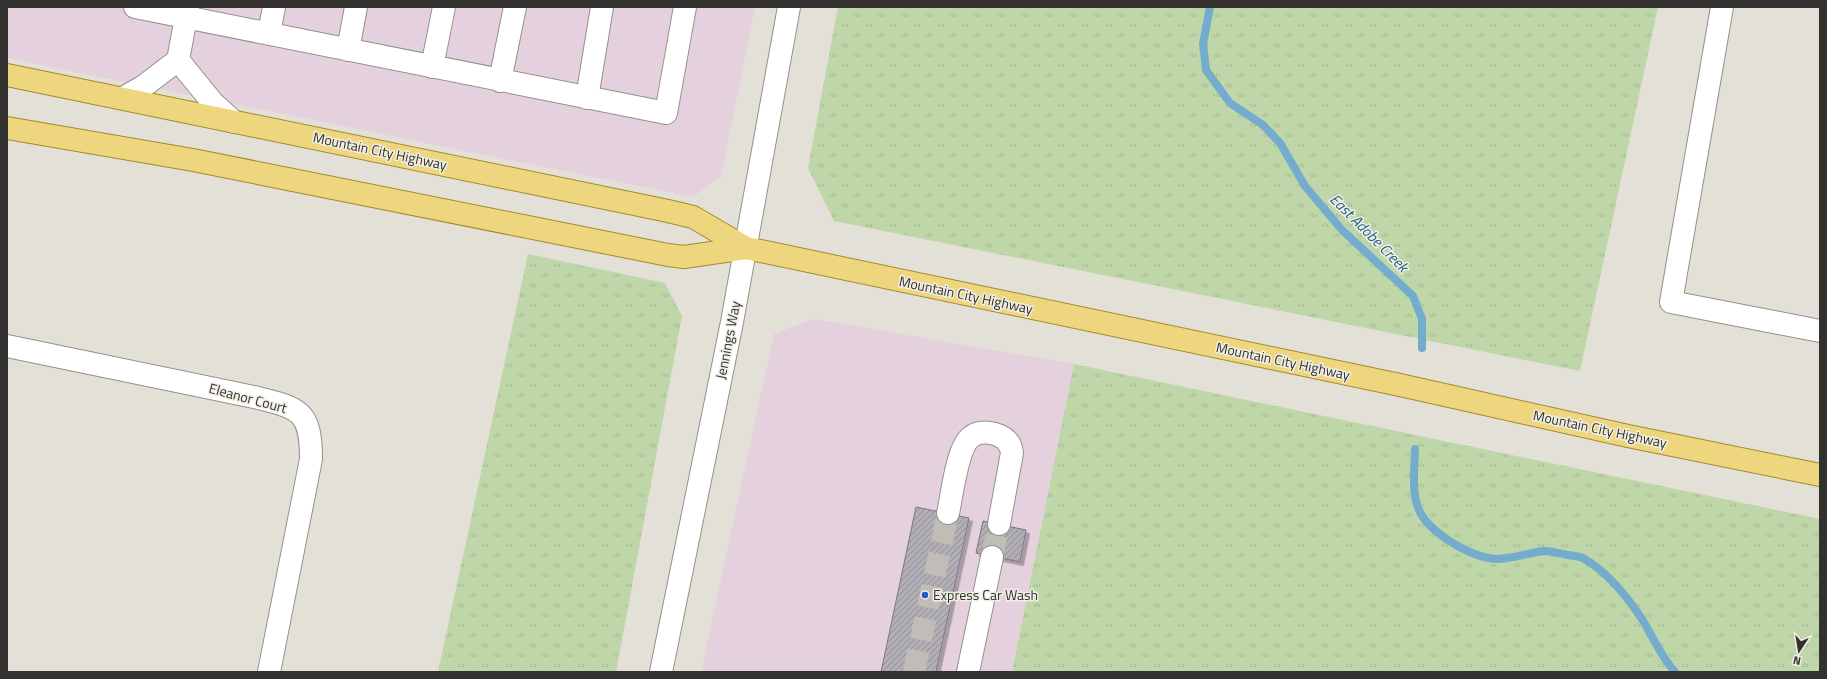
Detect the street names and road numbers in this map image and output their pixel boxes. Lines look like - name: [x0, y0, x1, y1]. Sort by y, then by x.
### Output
- street label: Mountain City Highway: [311, 126, 449, 175]
- street label: Mountain City Highway: [897, 270, 1035, 319]
- street label: Jennings Way: [710, 299, 745, 381]
- street label: Mountain City Highway: [1214, 336, 1352, 385]
- street label: Eleanor Court: [207, 377, 290, 418]
- street label: Mountain City Highway: [1531, 404, 1669, 453]

